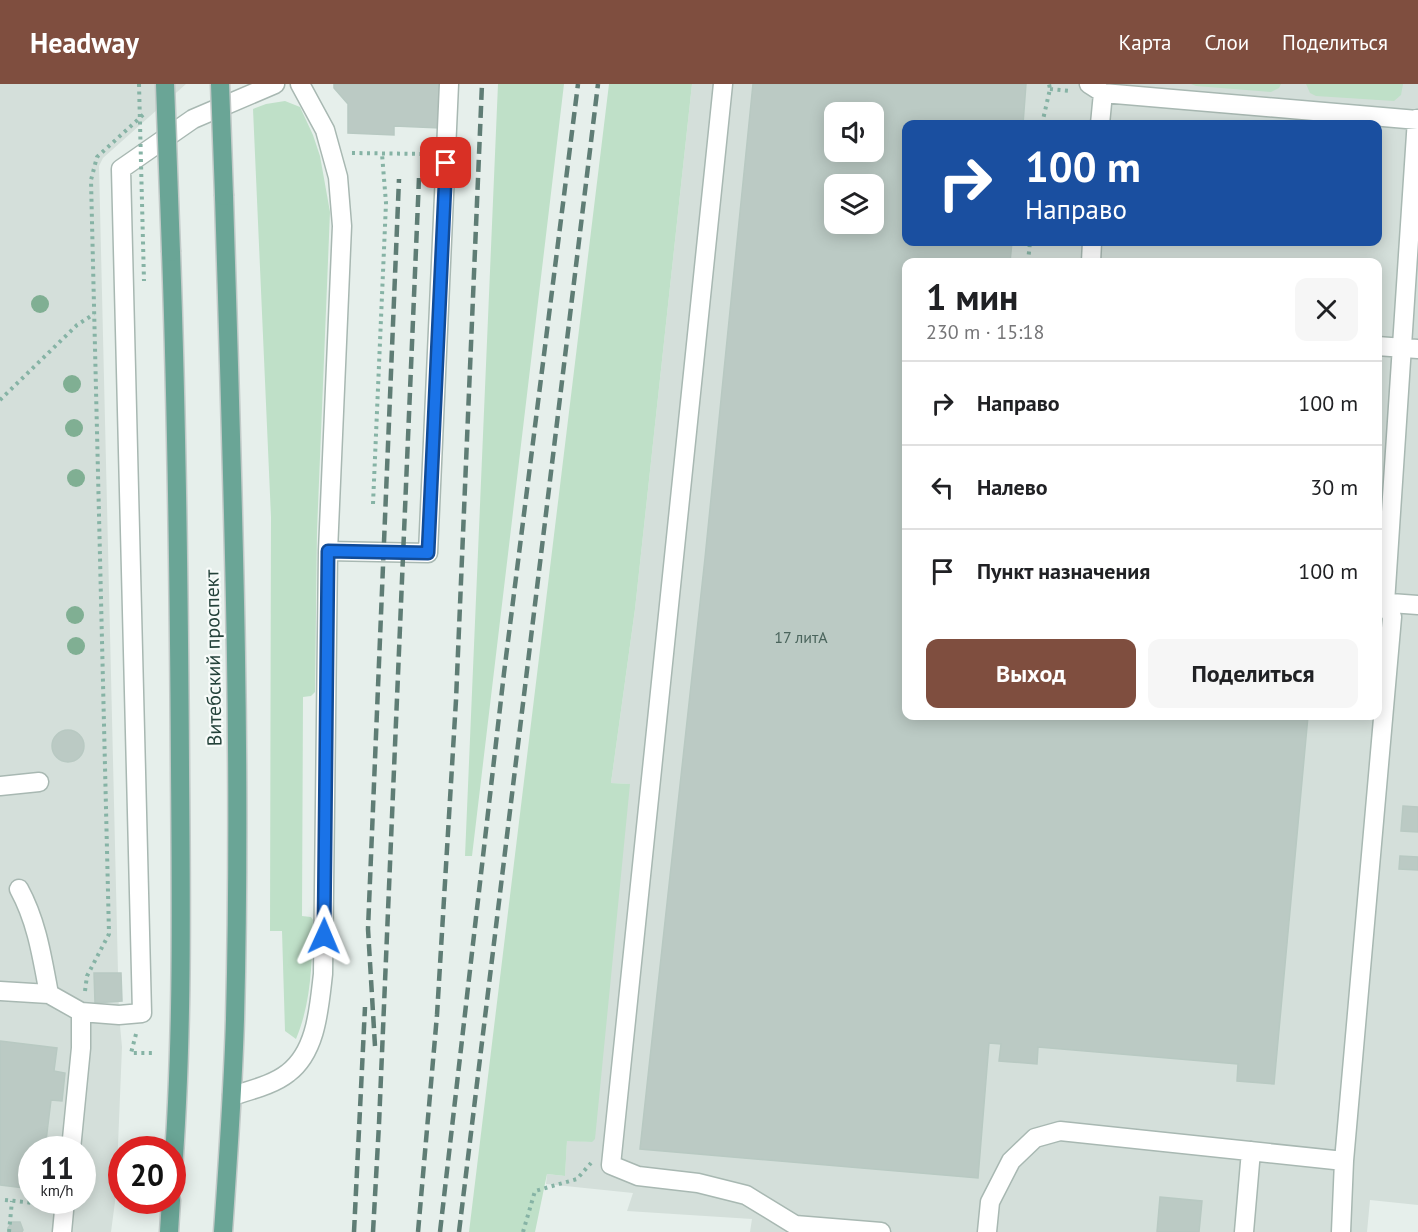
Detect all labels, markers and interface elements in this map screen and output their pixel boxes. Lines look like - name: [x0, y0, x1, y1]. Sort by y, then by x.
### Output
- text: Headway: [30, 24, 139, 61]
- text: Карта: [1118, 29, 1171, 56]
- text: Слои: [1204, 29, 1249, 56]
- text: Поделиться: [1282, 29, 1388, 56]
- map controls: [824, 102, 884, 234]
- button: sound: [824, 102, 884, 162]
- pin: [420, 137, 471, 188]
- text: 100 m: [1025, 139, 1141, 194]
- icon: right: [926, 144, 1004, 222]
- icon: arrive: [429, 146, 462, 179]
- button: layers: [824, 174, 884, 234]
- text: Направо: [1025, 192, 1127, 226]
- text: 1 мин: [926, 273, 1018, 320]
- button: close: [1295, 278, 1358, 341]
- text: 230 m · 15:18: [926, 319, 1044, 345]
- icon: right: [926, 387, 959, 420]
- text: Направо: [977, 389, 1060, 417]
- text: 100 m: [1298, 389, 1358, 417]
- icon: left: [926, 471, 959, 504]
- text: Налево: [977, 473, 1048, 501]
- text: 30 m: [1310, 473, 1358, 501]
- icon: arrive: [926, 555, 959, 588]
- text: Пункт назначения: [977, 557, 1150, 585]
- text: 100 m: [1298, 557, 1358, 585]
- street label: Витебский проспект: [198, 569, 228, 746]
- house number: 17 литА: [774, 627, 828, 647]
- button: Выход: [926, 639, 1136, 708]
- button: Поделиться: [1148, 639, 1358, 708]
- position arrow: [292, 904, 356, 968]
- speed limit sign: 20: [108, 1136, 186, 1214]
- text: 11: [40, 1148, 74, 1187]
- text: km/h: [41, 1181, 73, 1200]

